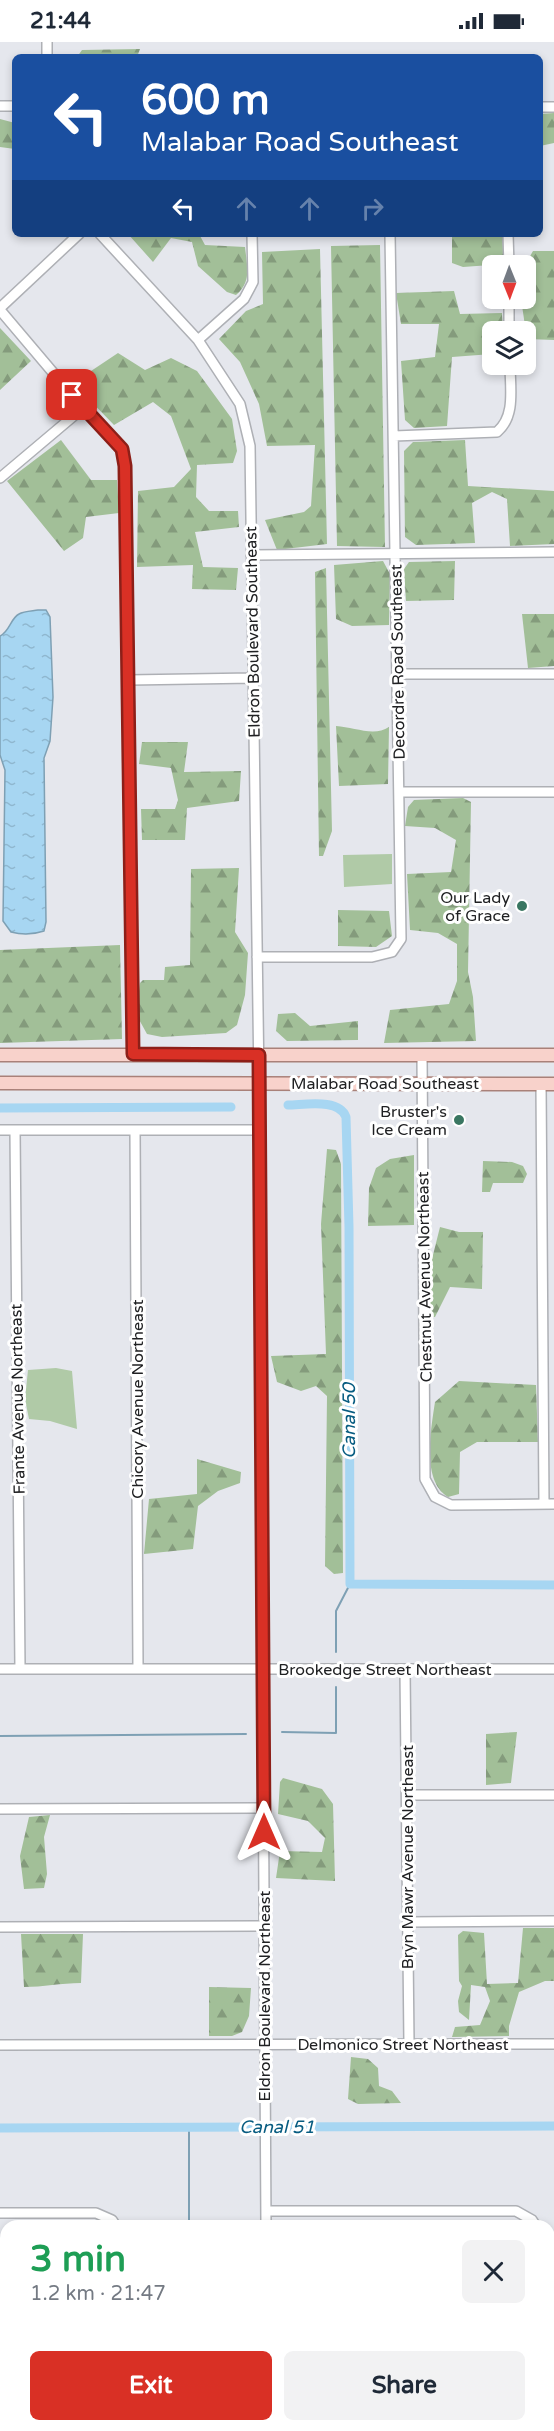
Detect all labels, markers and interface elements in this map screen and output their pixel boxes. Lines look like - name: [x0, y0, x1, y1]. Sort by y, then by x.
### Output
- text: 21:44: [30, 8, 91, 34]
- text: 600 m: [141, 75, 270, 126]
- icon: left: [42, 78, 120, 156]
- text: Malabar Road Southeast: [141, 126, 458, 159]
- icon: left: [167, 192, 200, 225]
- icon: ahead: [230, 192, 263, 225]
- icon: ahead: [293, 192, 326, 225]
- icon: right: [356, 192, 389, 225]
- north arrow: [482, 255, 536, 309]
- map controls: [482, 255, 536, 375]
- button: layers: [482, 321, 536, 375]
- pin: [46, 369, 97, 420]
- icon: arrive: [55, 378, 88, 411]
- street label: Eldron Boulevard Southeast: [241, 526, 265, 738]
- street label: Decordre Road Southeast: [386, 564, 410, 760]
- place label: Our Lady of Grace: [440, 888, 510, 926]
- marker: Our Lady of Grace: [515, 899, 529, 913]
- street label: Malabar Road Southeast: [291, 1074, 479, 1094]
- place label: Bruster's Ice Cream: [371, 1102, 447, 1140]
- marker: Bruster's Ice Cream: [452, 1113, 466, 1127]
- street label: Chestnut Avenue Northeast: [413, 1171, 437, 1383]
- street label: Chicory Avenue Northeast: [128, 1299, 148, 1499]
- street label: Frante Avenue Northeast: [6, 1303, 30, 1495]
- water label: Canal 50: [338, 1382, 360, 1459]
- street label: Brookedge Street Northeast: [278, 1660, 492, 1680]
- street label: Bryn Mawr Avenue Northeast: [398, 1745, 418, 1969]
- position arrow: [232, 1800, 296, 1864]
- street label: Eldron Boulevard Northeast: [255, 1891, 275, 2101]
- street label: Delmonico Street Northeast: [297, 2035, 509, 2055]
- water label: Canal 51: [239, 2116, 315, 2138]
- text: 3 min: [30, 2238, 126, 2281]
- button: close: [462, 2240, 525, 2303]
- text: 1.2 km · 21:47: [30, 2282, 166, 2306]
- button: Exit: [30, 2351, 272, 2420]
- button: Share: [284, 2351, 525, 2420]

